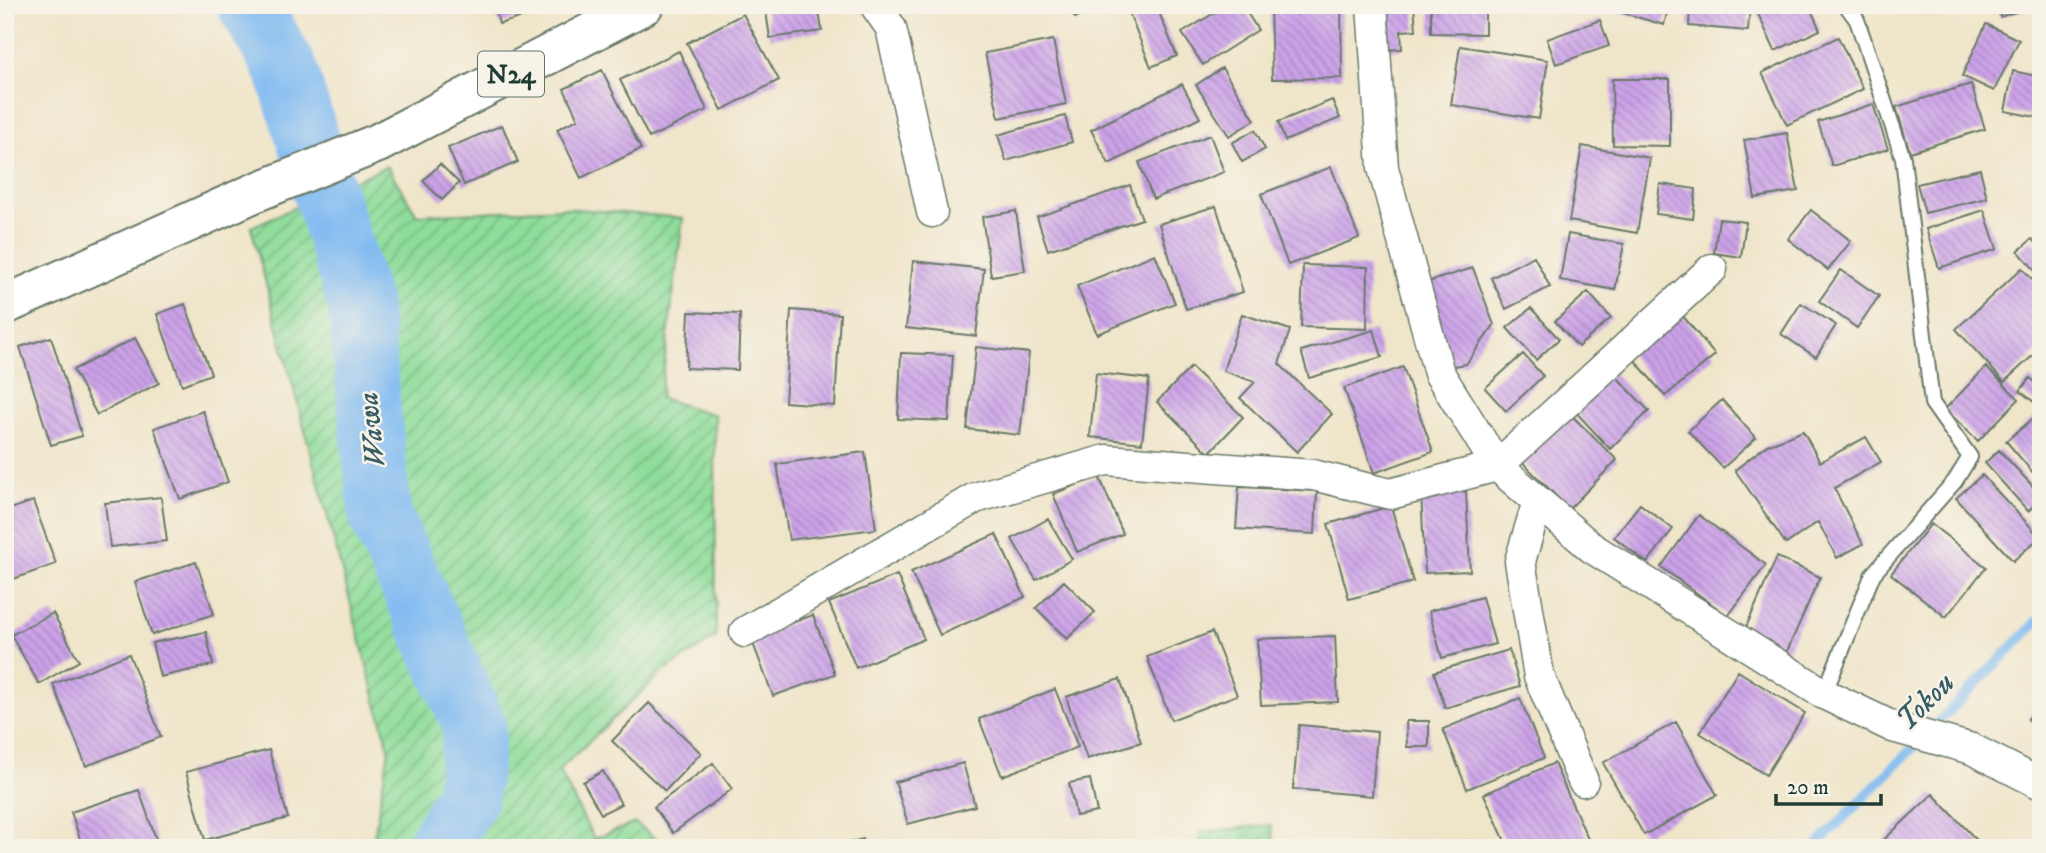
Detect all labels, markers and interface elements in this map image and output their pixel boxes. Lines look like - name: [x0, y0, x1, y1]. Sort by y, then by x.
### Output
- road number: N24: [478, 52, 544, 96]
- water label: Wawa: [350, 390, 395, 469]
- water label: Tokou: [1889, 665, 1963, 739]
- scale bar: [1776, 762, 1882, 806]
- text: 20 m: [1787, 775, 1829, 801]

